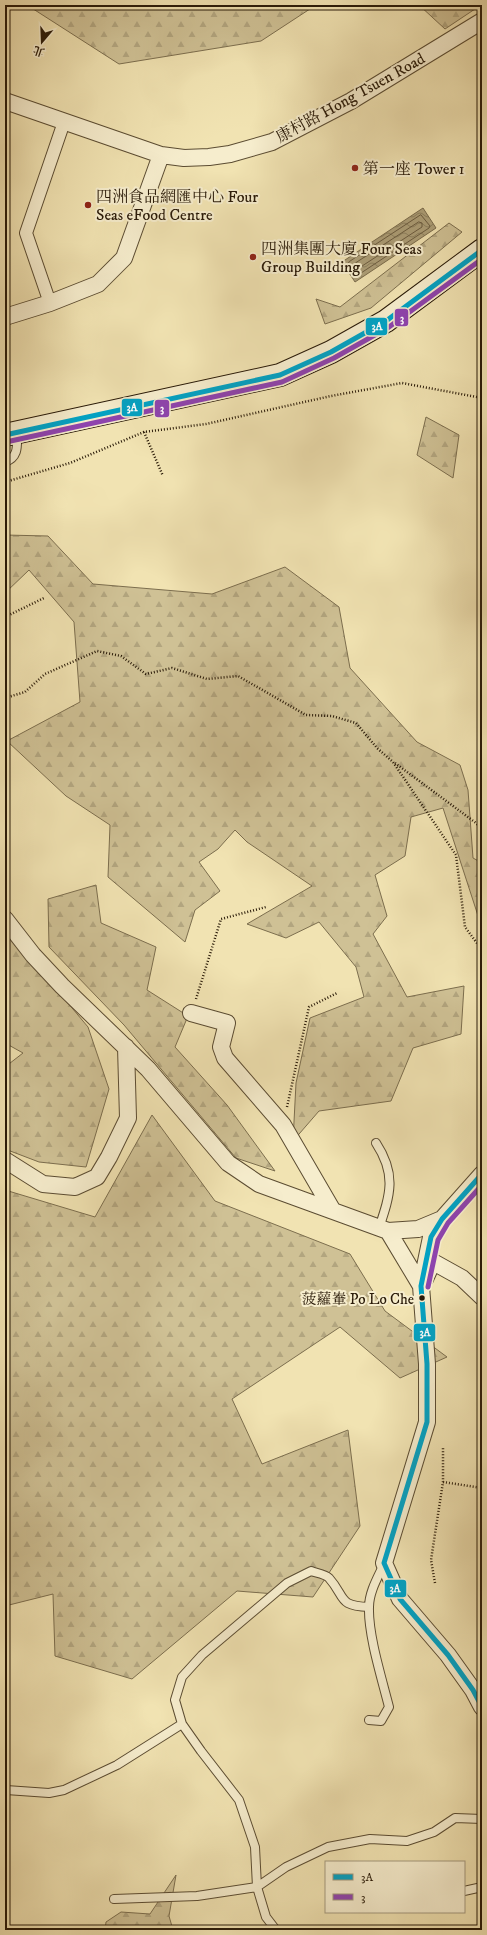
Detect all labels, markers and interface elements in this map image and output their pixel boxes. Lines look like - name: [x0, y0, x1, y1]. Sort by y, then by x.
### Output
- north arrow: [22, 22, 62, 62]
- text: 北: [32, 42, 47, 59]
- street label: 康村路 Hong Tsuen Road: [272, 49, 429, 147]
- place label: 第一座 Tower 1: [363, 159, 465, 179]
- marker: 第一座 Tower 1: [350, 163, 360, 173]
- place label: 四洲食品網匯中心 Four Seas eFood Centre: [96, 187, 258, 225]
- marker: 四洲食品網匯中心 Four Seas eFood Centre: [83, 200, 93, 210]
- place label: 四洲集團大廈 Four Seas Group Building: [261, 239, 422, 277]
- marker: 四洲集團大廈 Four Seas Group Building: [248, 252, 258, 262]
- line badge: 3: [394, 308, 409, 327]
- text: 3: [400, 312, 404, 326]
- line badge: 3A: [365, 317, 388, 336]
- text: 3A: [371, 320, 384, 334]
- line badge: 3A: [121, 398, 143, 417]
- line badge: 3: [154, 399, 170, 418]
- text: 3A: [126, 401, 139, 415]
- text: 3: [160, 402, 164, 416]
- place label: 菠蘿輋 Po Lo Che: [302, 1290, 414, 1309]
- marker: 菠蘿輋 Po Lo Che: [417, 1293, 427, 1303]
- line badge: 3A: [413, 1323, 436, 1342]
- text: 3A: [419, 1326, 432, 1340]
- line badge: 3A: [384, 1579, 407, 1598]
- text: 3A: [389, 1582, 402, 1596]
- legend: [325, 1861, 465, 1913]
- text: 3A: [361, 1870, 373, 1885]
- text: 3: [361, 1890, 365, 1905]

